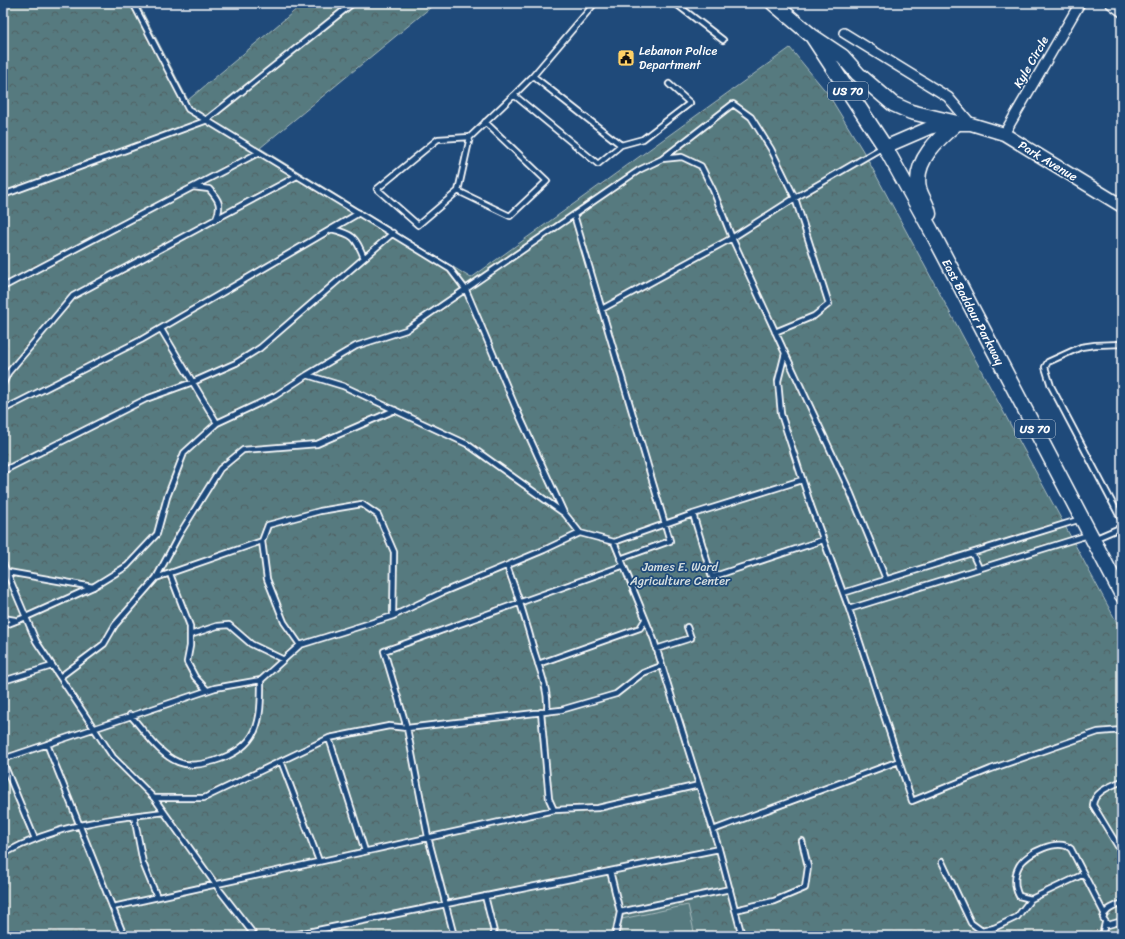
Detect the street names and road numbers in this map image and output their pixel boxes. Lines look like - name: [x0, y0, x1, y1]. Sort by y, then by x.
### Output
- street label: Kyle Circle: [1007, 32, 1055, 92]
- road number: US 70: [828, 82, 868, 100]
- street label: Park Avenue: [1014, 134, 1082, 188]
- street label: East Baddour Parkway: [936, 255, 1011, 370]
- road number: US 70: [1015, 420, 1055, 438]

